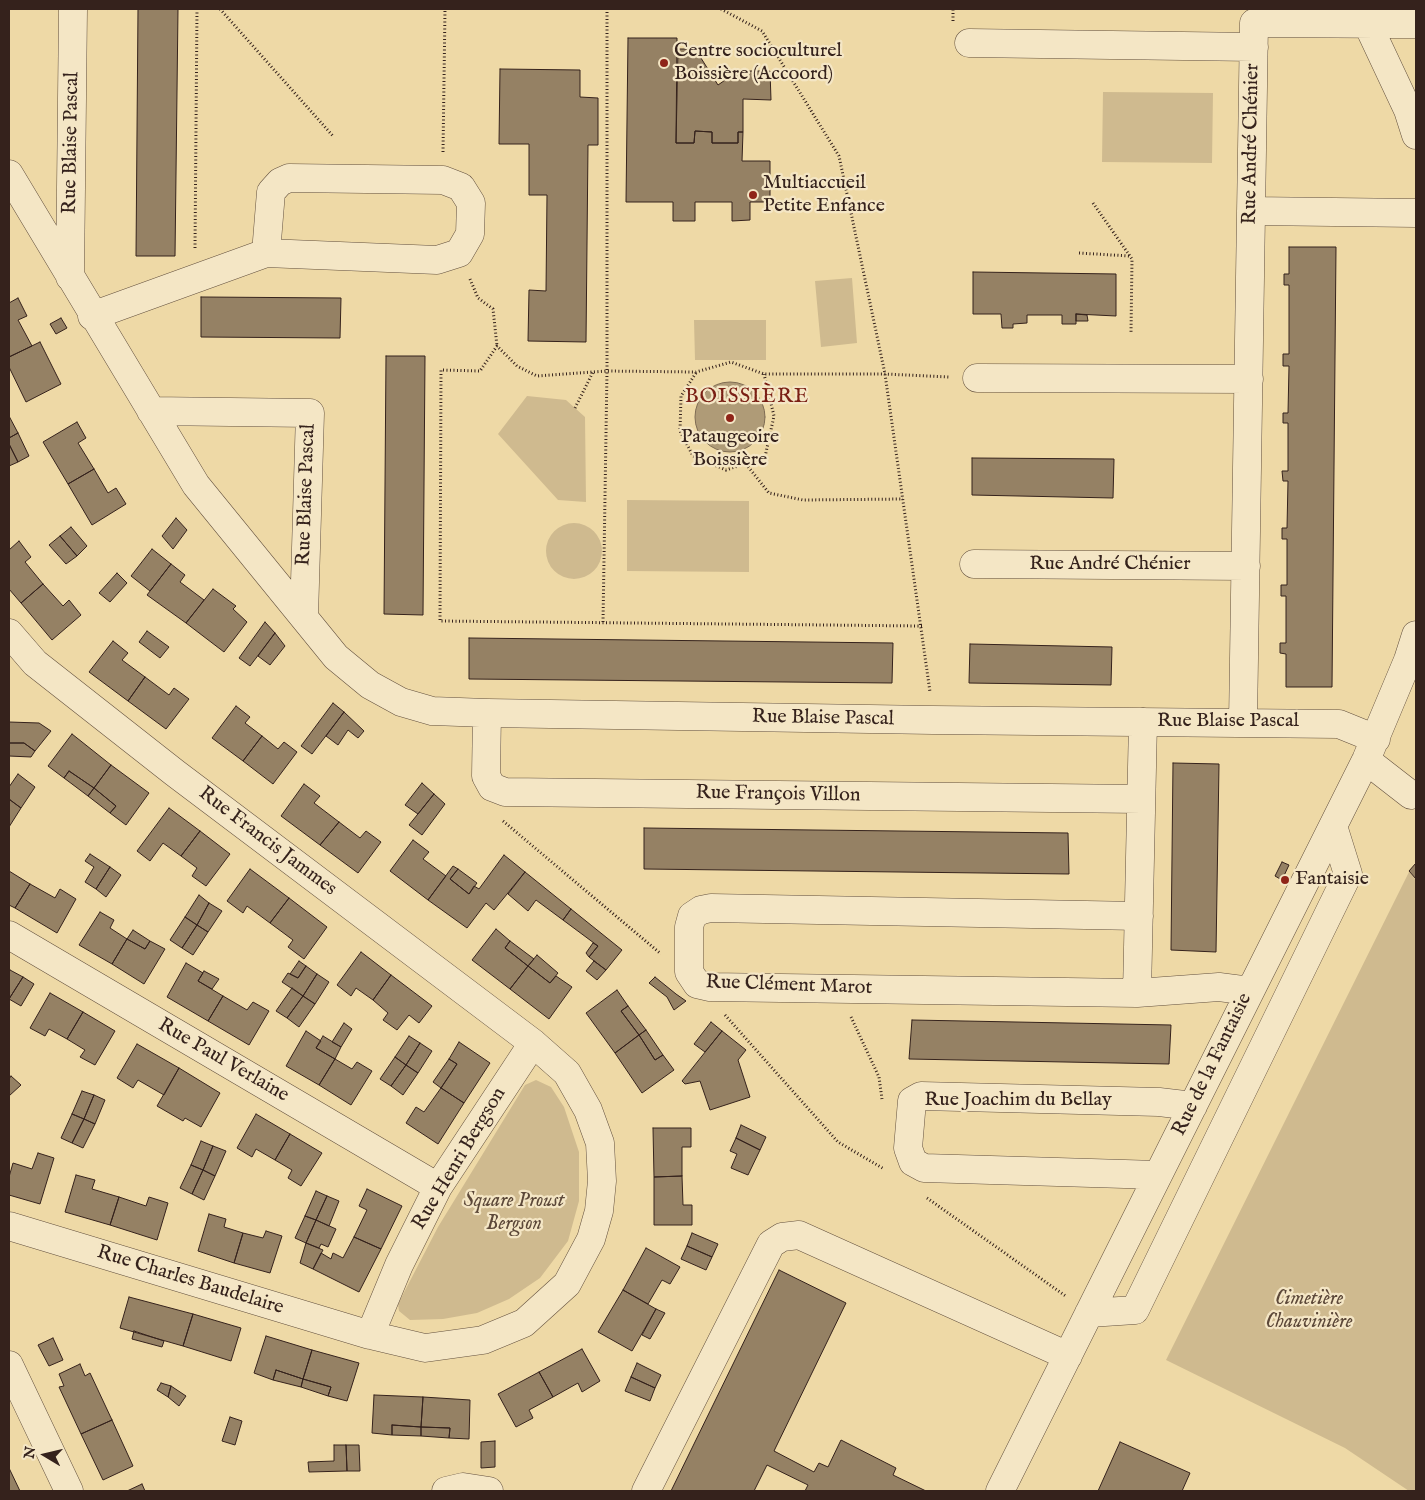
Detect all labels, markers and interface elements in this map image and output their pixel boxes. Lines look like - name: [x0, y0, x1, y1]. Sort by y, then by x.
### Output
- place label: Centre socioculturel Boissière (Accoord): [674, 40, 842, 87]
- marker: Centre socioculturel Boissière (Accoord): [658, 57, 670, 69]
- street label: Rue André Chénier: [1239, 63, 1265, 225]
- street label: Rue Blaise Pascal: [59, 72, 85, 214]
- place label: Multiaccueil Petite Enfance: [763, 172, 885, 219]
- marker: Multiaccueil Petite Enfance: [747, 189, 759, 201]
- district label: BOISSIÈRE: [684, 385, 810, 411]
- marker: Pataugeoire Boissière: [724, 412, 736, 424]
- street label: Rue Blaise Pascal: [293, 424, 321, 566]
- place label: Pataugeoire Boissière: [681, 426, 779, 473]
- street label: Rue André Chénier: [1029, 553, 1191, 577]
- street label: Rue Blaise Pascal: [752, 706, 894, 732]
- street label: Rue Blaise Pascal: [1157, 710, 1299, 734]
- street label: Rue Francis Jammes: [193, 782, 341, 902]
- street label: Rue François Villon: [695, 782, 861, 808]
- place label: Fantaisie: [1295, 868, 1369, 892]
- marker: Fantaisie: [1279, 874, 1291, 886]
- street label: Rue Clément Marot: [705, 971, 873, 1001]
- street label: Rue de la Fantaisie: [1168, 990, 1258, 1140]
- street label: Rue Paul Verlaine: [153, 1014, 293, 1108]
- street label: Rue Henri Bergson: [408, 1083, 512, 1235]
- street label: Rue Joachim du Bellay: [924, 1089, 1112, 1113]
- park label: Square Proust Bergson: [463, 1190, 565, 1237]
- street label: Rue Charles Baudelaire: [94, 1241, 286, 1321]
- park label: Cimetière Chauvinière: [1266, 1288, 1352, 1335]
- north arrow: [20, 1430, 70, 1480]
- text: N: [20, 1445, 40, 1460]

